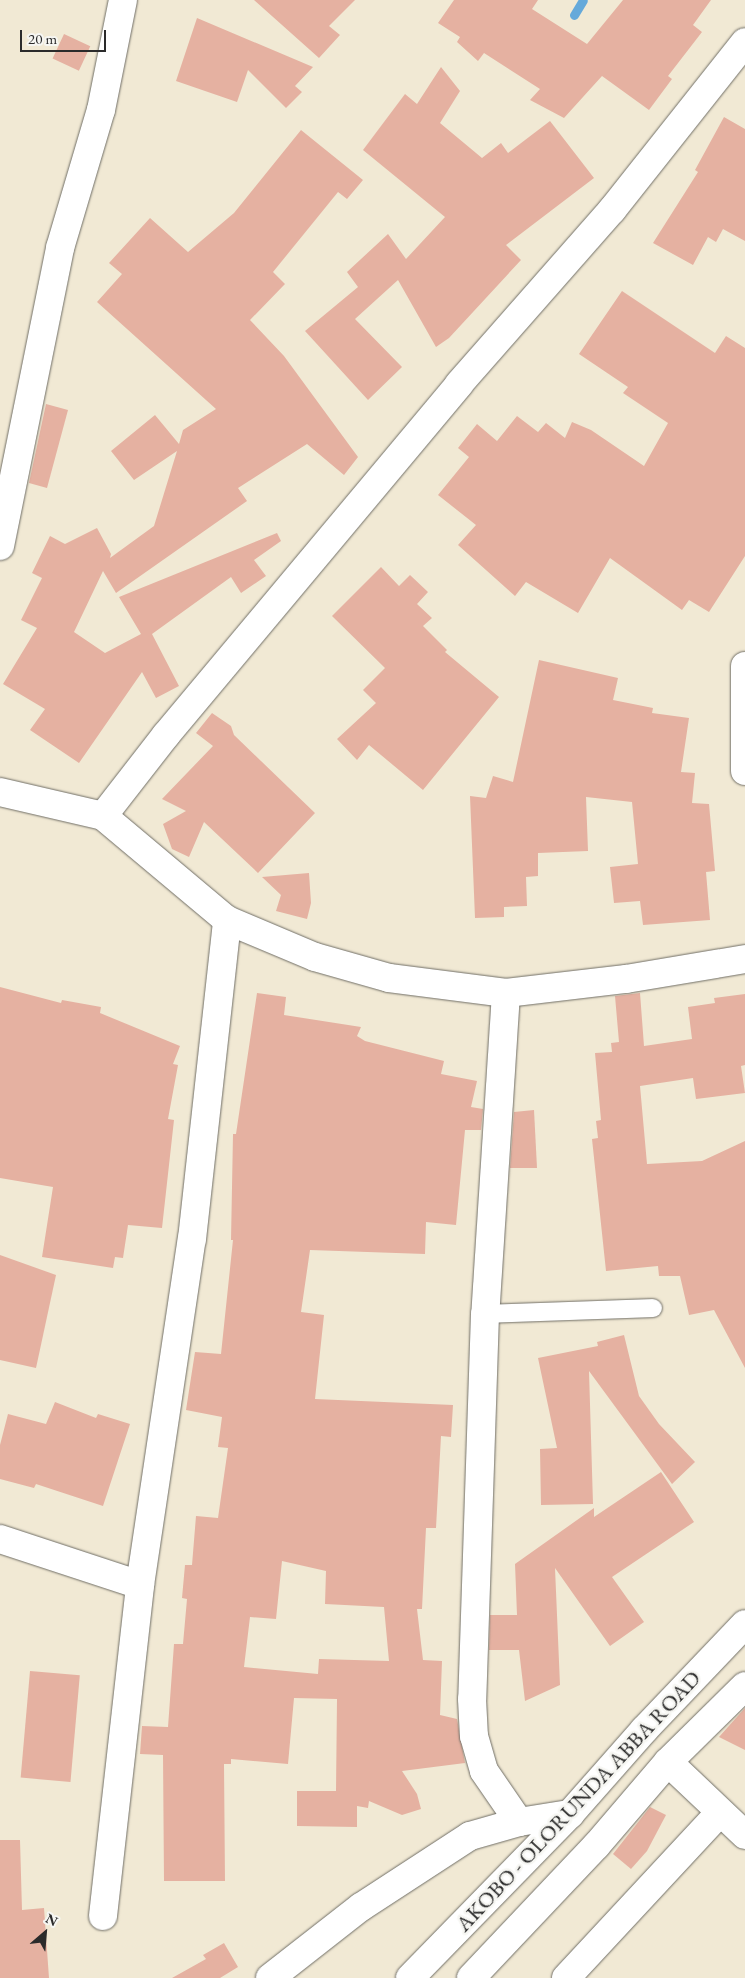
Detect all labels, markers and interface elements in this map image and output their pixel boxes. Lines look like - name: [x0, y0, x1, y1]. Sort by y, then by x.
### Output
- scale bar: [22, 20, 109, 52]
- text: 20 m: [28, 29, 57, 48]
- street label: AKOBO - OLORUNDA ABBA ROAD: [450, 1665, 706, 1937]
- north arrow: [20, 1908, 70, 1958]
- text: N: [43, 1909, 61, 1930]

